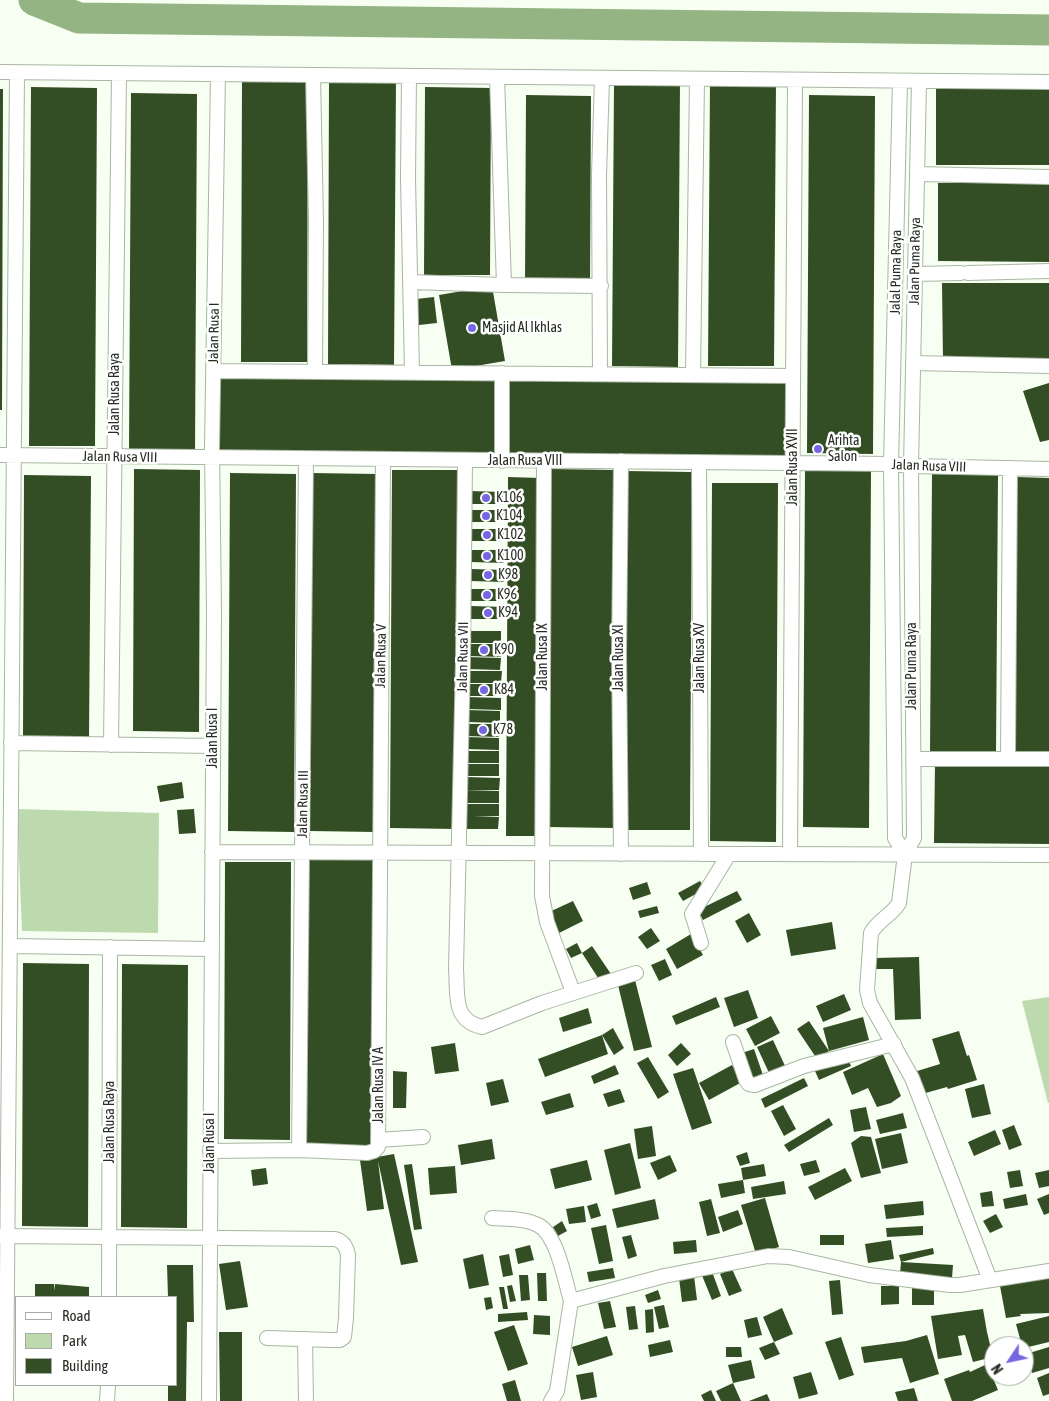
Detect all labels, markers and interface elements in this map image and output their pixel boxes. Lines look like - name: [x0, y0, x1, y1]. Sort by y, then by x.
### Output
- street label: Jalan Puma Raya: [906, 217, 924, 305]
- street label: Jalal Puma Raya: [887, 230, 905, 314]
- street label: Jalan Rusa I: [205, 303, 223, 363]
- place label: Masjid Al Ikhlas: [482, 320, 562, 336]
- marker: Masjid Al Ikhlas: [466, 322, 478, 334]
- street label: Jalan Rusa Raya: [107, 353, 123, 435]
- street label: Jalan Rusa XVII: [785, 428, 801, 506]
- place label: Arihta Salon: [828, 433, 860, 466]
- marker: Arihta Salon: [812, 443, 824, 455]
- street label: Jalan Rusa VIII: [83, 448, 157, 466]
- street label: Jalan Rusa VIII: [488, 453, 562, 469]
- street label: Jalan Rusa VIII: [891, 456, 967, 476]
- place label: K106: [496, 490, 523, 506]
- marker: K106: [480, 492, 492, 504]
- place label: K104: [496, 508, 523, 524]
- marker: K104: [480, 510, 492, 522]
- place label: K102: [497, 527, 524, 543]
- marker: K102: [481, 529, 493, 541]
- place label: K100: [497, 548, 524, 564]
- marker: K100: [481, 550, 493, 562]
- place label: K98: [498, 567, 518, 583]
- marker: K98: [482, 569, 494, 581]
- place label: K96: [497, 587, 517, 603]
- marker: K96: [481, 589, 493, 601]
- place label: K94: [498, 605, 518, 621]
- marker: K94: [482, 607, 494, 619]
- street label: Jalan Rusa VII: [454, 621, 472, 693]
- street label: Jalan Puma Raya: [904, 622, 920, 710]
- street label: Jalan Rusa XV: [692, 623, 708, 693]
- street label: Jalan Rusa V: [372, 624, 390, 688]
- street label: Jalan Rusa IX: [535, 624, 551, 690]
- street label: Jalan Rusa XI: [611, 625, 627, 691]
- place label: K90: [494, 642, 514, 658]
- marker: K90: [478, 644, 490, 656]
- place label: K84: [494, 682, 514, 698]
- marker: K84: [478, 684, 490, 696]
- street label: Jalan Rusa I: [205, 708, 221, 768]
- place label: K78: [493, 722, 513, 738]
- marker: K78: [477, 724, 489, 736]
- street label: Jalan Rusa III: [294, 770, 312, 838]
- street label: Jalan Rusa IV A: [371, 1047, 387, 1123]
- street label: Jalan Rusa Raya: [102, 1081, 118, 1163]
- street label: Jalan Rusa I: [202, 1113, 218, 1173]
- legend: [15, 1296, 178, 1386]
- text: Road: [62, 1307, 91, 1324]
- text: Park: [62, 1332, 87, 1349]
- north arrow: [984, 1336, 1034, 1386]
- text: Building: [62, 1357, 108, 1374]
- text: N: [988, 1361, 1006, 1377]

